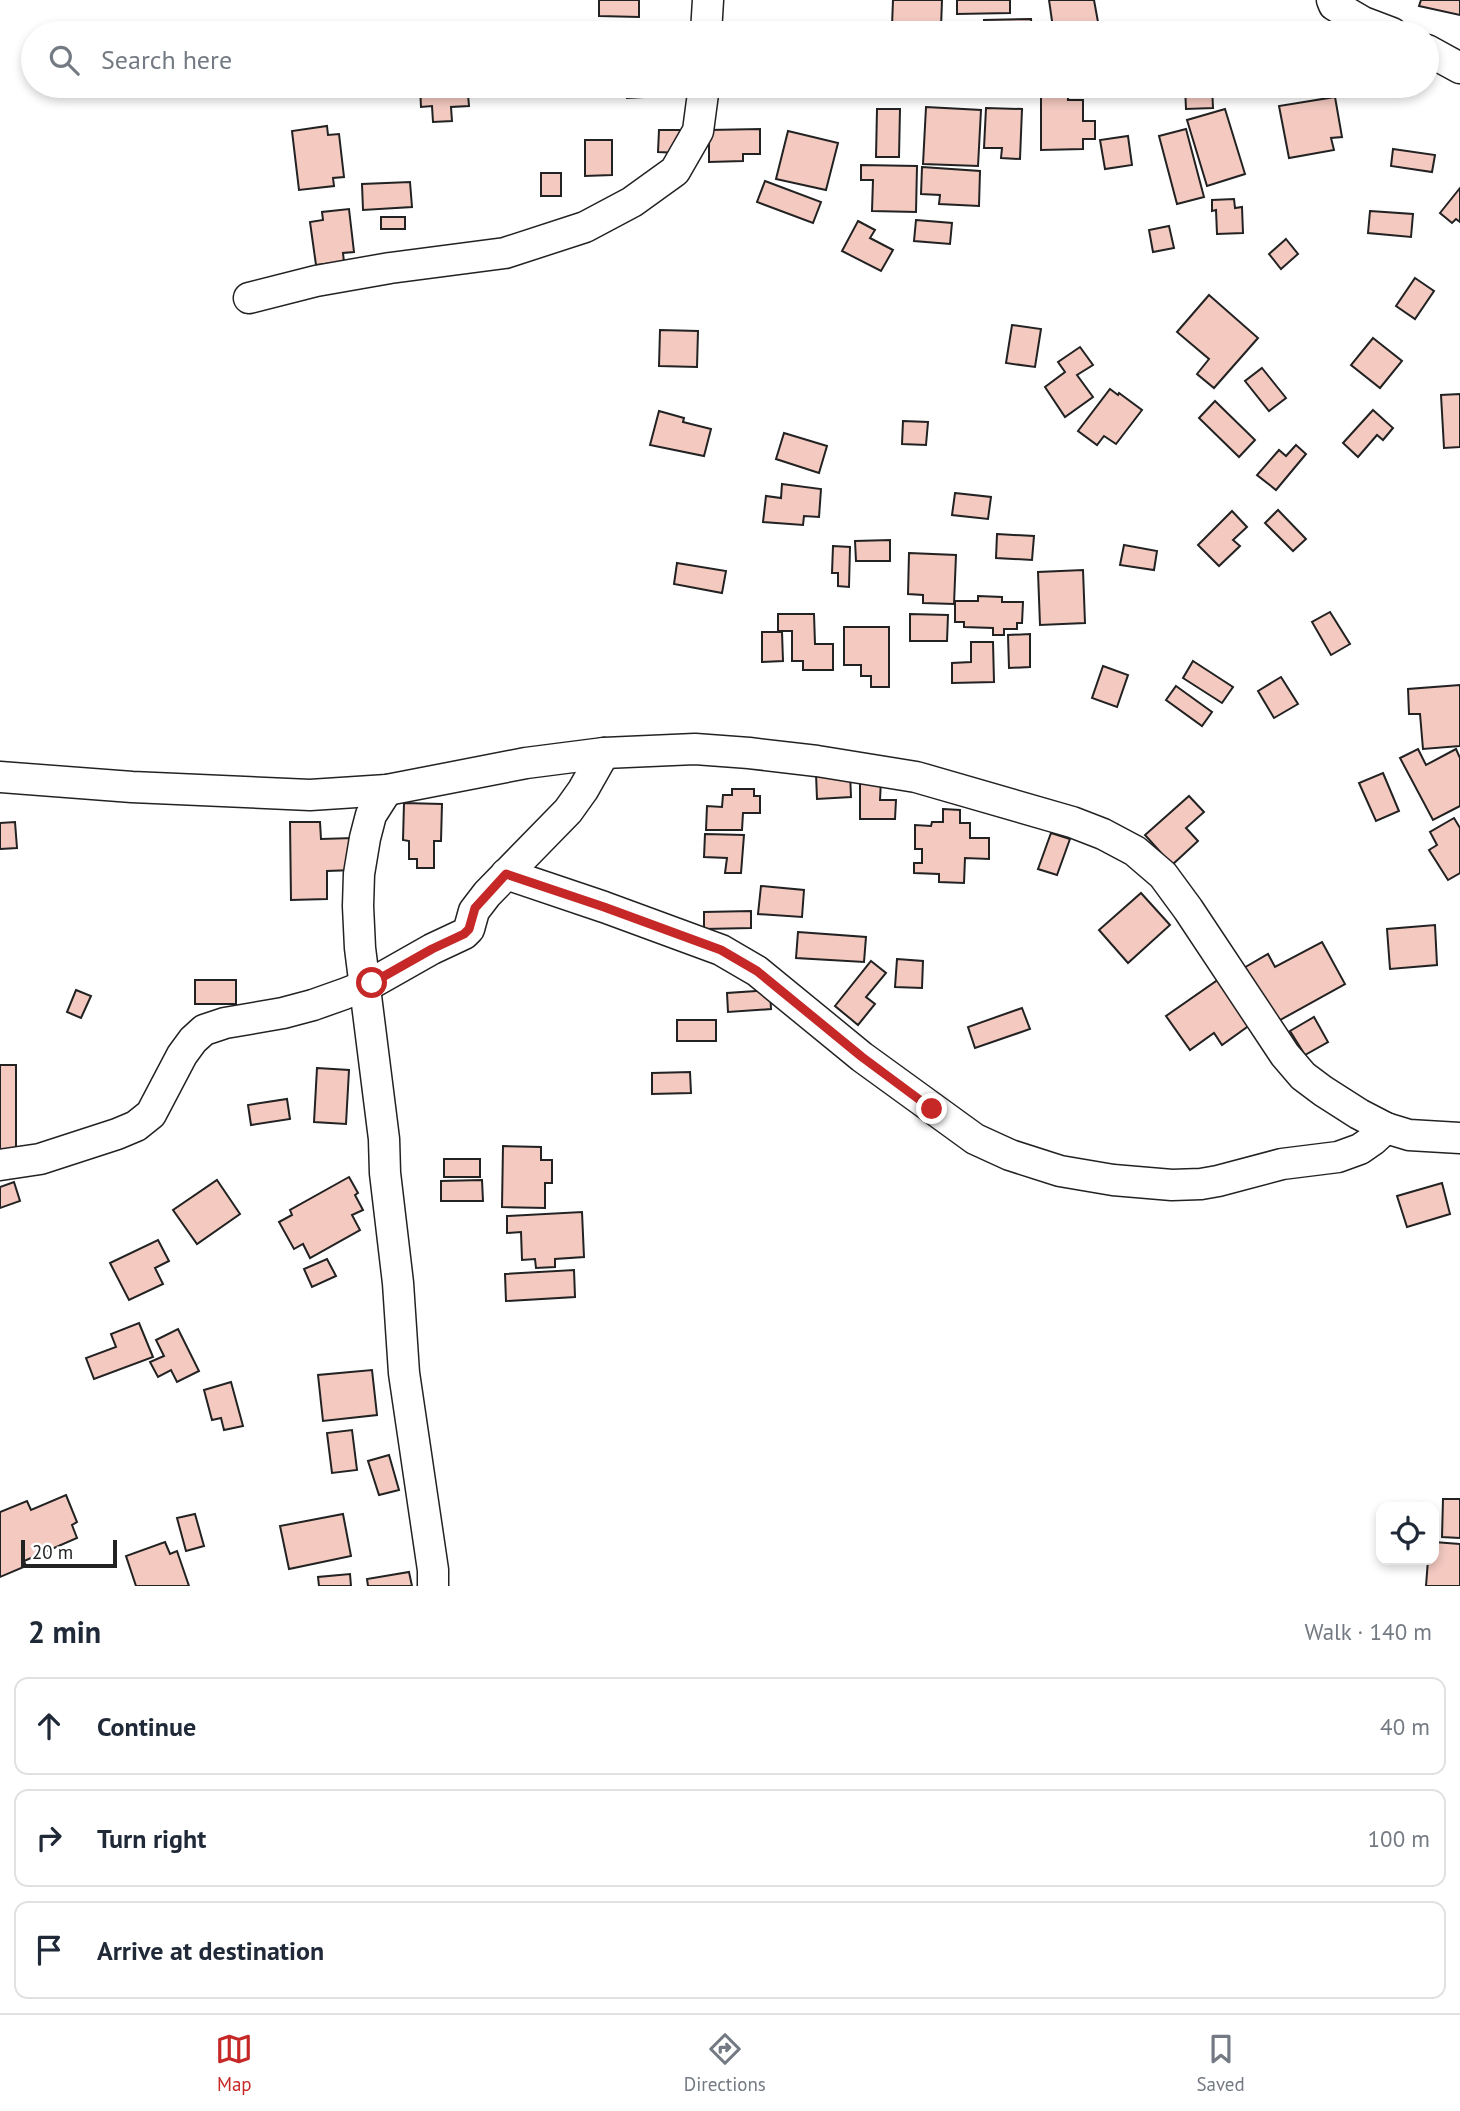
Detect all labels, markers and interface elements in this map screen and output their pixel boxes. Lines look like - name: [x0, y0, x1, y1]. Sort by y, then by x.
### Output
- search box: [21, 21, 1439, 98]
- icon: search: [45, 41, 83, 79]
- text: Search here: [101, 43, 232, 76]
- route start: [356, 967, 387, 998]
- route end: [916, 1093, 947, 1124]
- map controls: [1376, 1502, 1439, 1565]
- button: locate: [1376, 1502, 1439, 1565]
- scale bar: [21, 1537, 117, 1569]
- text: 20 m: [32, 1540, 73, 1564]
- text: 2 min: [28, 1612, 101, 1651]
- text: Walk · 140 m: [1305, 1617, 1432, 1646]
- icon: ahead: [30, 1707, 68, 1745]
- text: Continue: [97, 1710, 196, 1743]
- text: 40 m: [1380, 1712, 1430, 1741]
- icon: right: [30, 1819, 68, 1857]
- text: Turn right: [97, 1822, 206, 1855]
- text: 100 m: [1368, 1824, 1430, 1853]
- icon: arrive: [30, 1931, 68, 1969]
- text: Arrive at destination: [97, 1934, 324, 1967]
- tab: Map: [215, 2030, 253, 2096]
- tab: Directions: [684, 2030, 766, 2096]
- tab: Saved: [1196, 2030, 1245, 2096]

